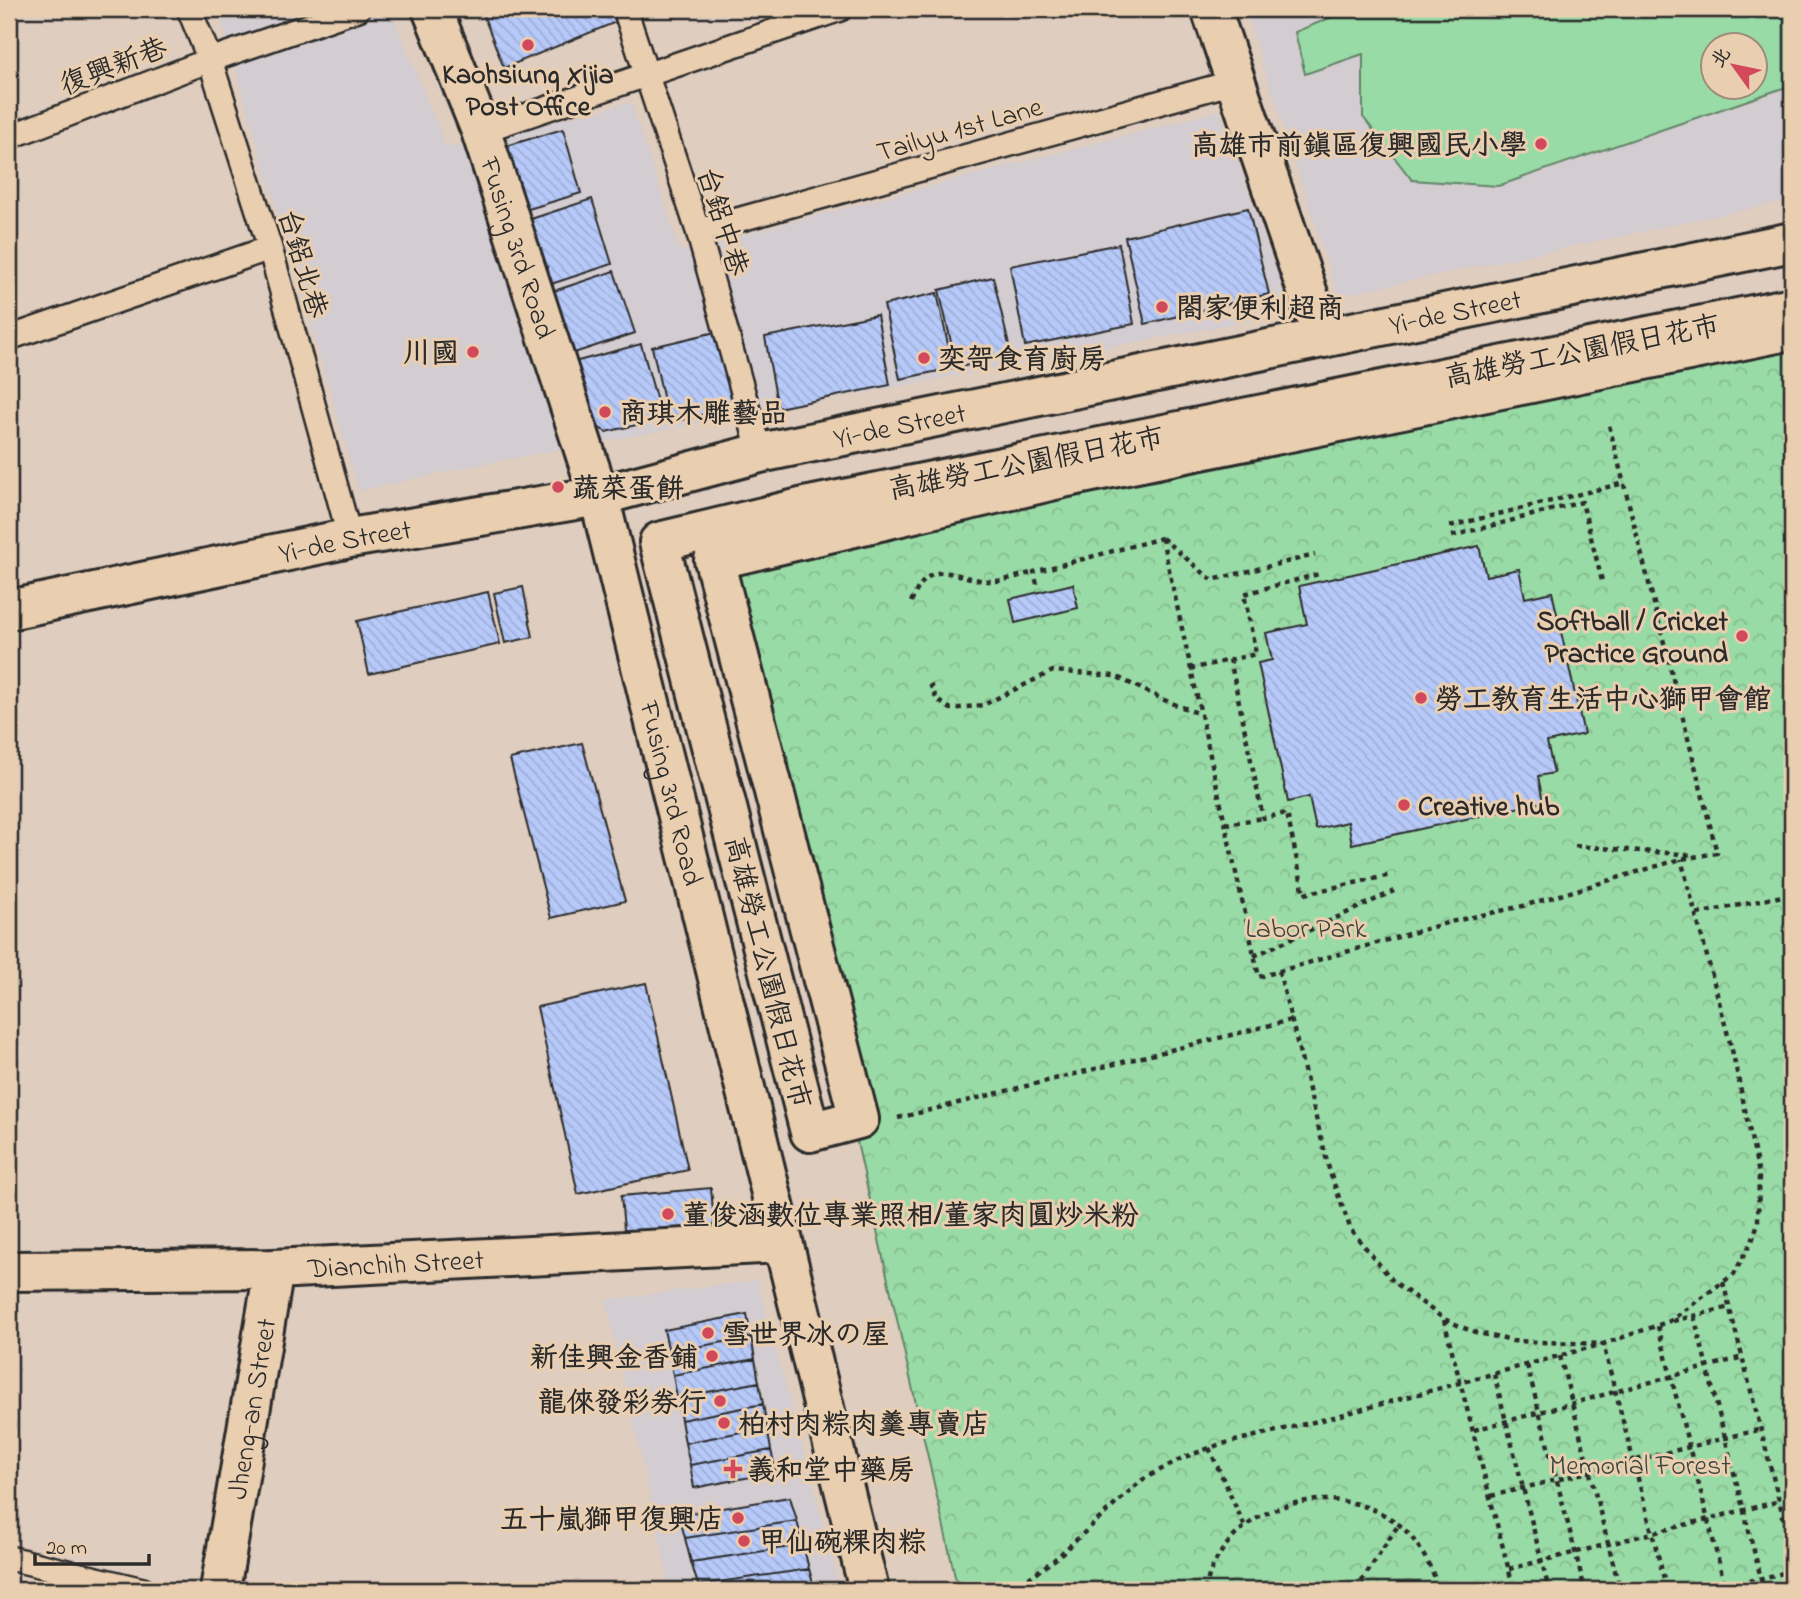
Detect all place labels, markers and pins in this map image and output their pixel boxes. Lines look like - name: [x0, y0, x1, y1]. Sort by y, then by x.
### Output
- marker: Kaohsiung Xijia Post Office: [520, 37, 536, 53]
- place label: Kaohsiung Xijia Post Office: [442, 56, 614, 129]
- place label: 高雄市前鎮區復興國民小學: [1191, 127, 1527, 168]
- marker: 高雄市前鎮區復興國民小學: [1533, 136, 1549, 152]
- place label: 閤家便利超商: [1176, 290, 1344, 331]
- marker: 閤家便利超商: [1154, 299, 1170, 315]
- place label: 川國: [403, 335, 459, 376]
- place label: 奕哿食育廚房: [938, 341, 1106, 382]
- marker: 川國: [465, 344, 481, 360]
- marker: 奕哿食育廚房: [916, 350, 932, 366]
- place label: 商琪木雕藝品: [619, 395, 787, 436]
- marker: 商琪木雕藝品: [597, 404, 613, 420]
- place label: 蔬菜蛋餅: [572, 470, 684, 511]
- marker: 蔬菜蛋餅: [550, 479, 566, 495]
- place label: Softball / Cricket Practice Ground: [1536, 603, 1729, 676]
- marker: Softball / Cricket Practice Ground: [1734, 628, 1750, 644]
- place label: 勞工教育生活中心獅甲會館: [1435, 681, 1771, 722]
- marker: 勞工教育生活中心獅甲會館: [1413, 690, 1429, 706]
- place label: Creative hub: [1418, 788, 1560, 829]
- marker: Creative hub: [1396, 797, 1412, 813]
- place label: 董俊涵數位專業照相/董家肉圓炒米粉: [682, 1197, 1139, 1238]
- marker: 董俊涵數位專業照相/董家肉圓炒米粉: [660, 1206, 676, 1222]
- place label: 雪世界冰の屋: [722, 1316, 890, 1357]
- marker: 雪世界冰の屋: [700, 1325, 716, 1341]
- place label: 新佳興金香鋪: [530, 1339, 698, 1380]
- marker: 新佳興金香鋪: [704, 1348, 720, 1364]
- place label: 龍倈發彩券行: [538, 1384, 706, 1425]
- marker: 龍倈發彩券行: [712, 1393, 728, 1409]
- place label: 柏村肉粽肉羹專賣店: [738, 1406, 990, 1447]
- marker: 柏村肉粽肉羹專賣店: [716, 1415, 732, 1431]
- place label: 義和堂中藥房: [747, 1452, 915, 1493]
- marker: 義和堂中藥房: [725, 1461, 741, 1477]
- place label: 五十嵐獅甲復興店: [500, 1501, 724, 1542]
- marker: 五十嵐獅甲復興店: [730, 1510, 746, 1526]
- place label: 甲仙碗粿肉粽: [758, 1524, 926, 1565]
- marker: 甲仙碗粿肉粽: [736, 1533, 752, 1549]

